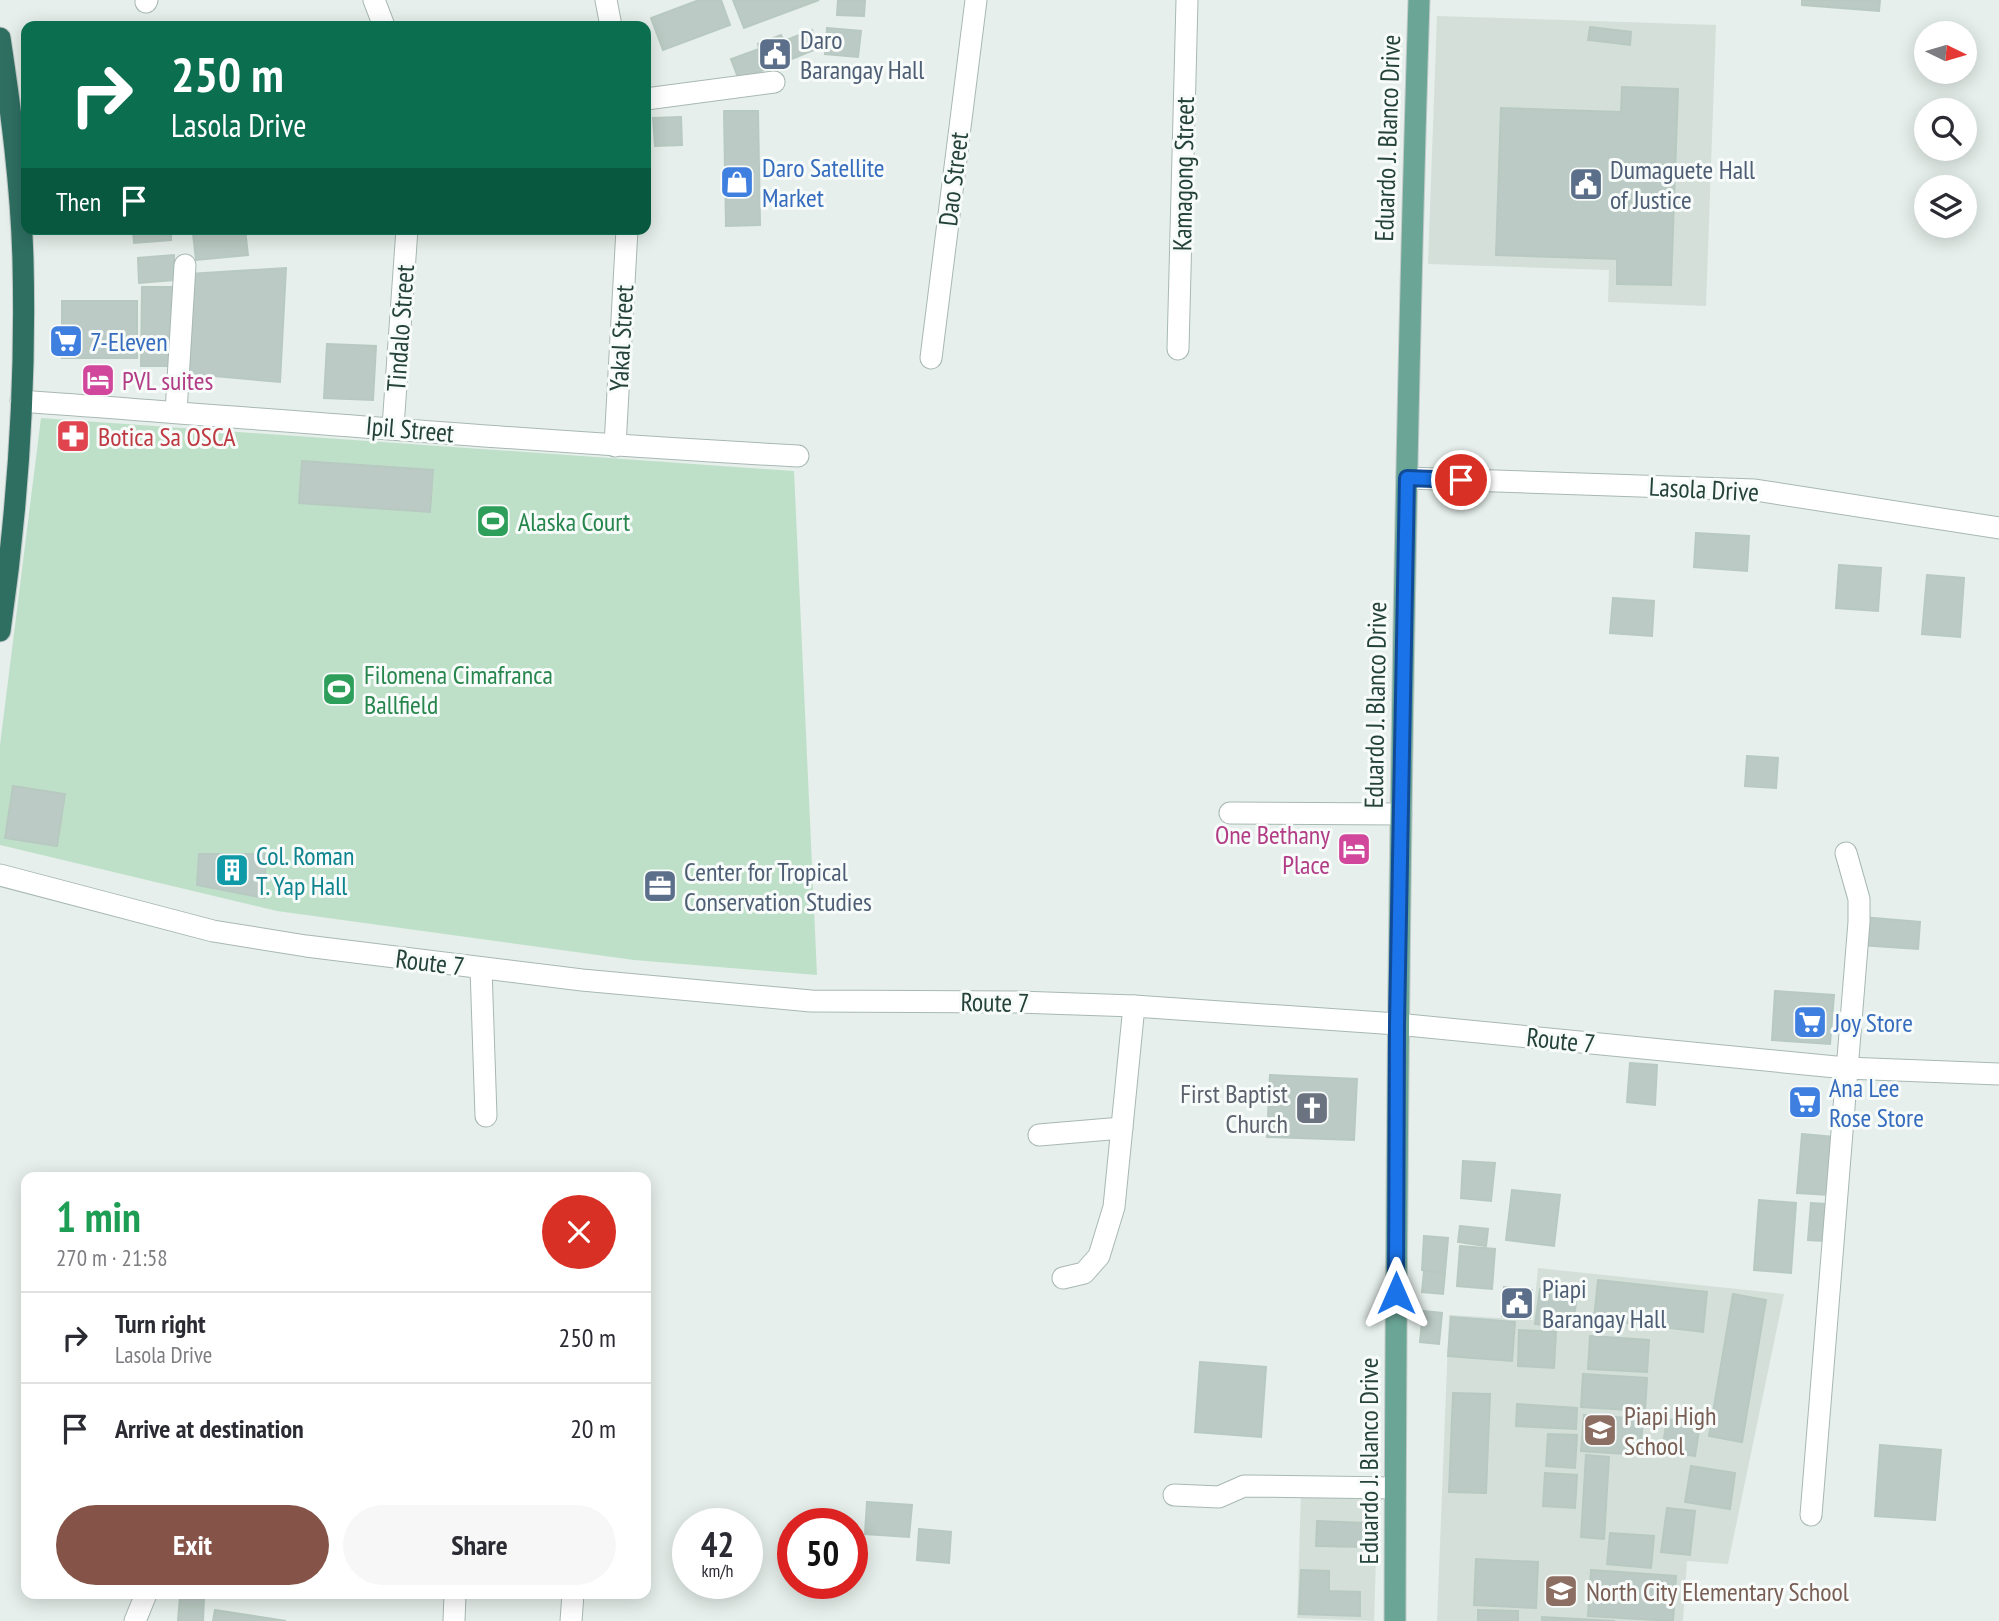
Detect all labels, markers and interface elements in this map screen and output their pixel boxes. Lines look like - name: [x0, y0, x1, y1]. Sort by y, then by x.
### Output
- north arrow: [1914, 21, 1978, 84]
- map controls: [1914, 21, 1977, 238]
- place label: Daro Barangay Hall: [800, 23, 924, 86]
- street label: Eduardo J. Blanco Drive: [1367, 34, 1407, 242]
- public building icon: Daro Barangay Hall: [756, 35, 794, 73]
- text: 250 m: [171, 42, 284, 106]
- icon: right: [56, 49, 147, 140]
- street label: Kamagong Street: [1165, 96, 1201, 252]
- button: search: [1914, 98, 1977, 161]
- text: Lasola Drive: [171, 104, 306, 146]
- street label: Dao Street: [931, 130, 975, 228]
- place label: Daro Satellite Market: [762, 151, 885, 214]
- place label: Dumaguete Hall of Justice: [1610, 153, 1755, 216]
- shop icon: Daro Satellite Market: [718, 163, 756, 201]
- public building icon: Dumaguete Hall of Justice: [1567, 165, 1605, 203]
- button: layers: [1914, 175, 1977, 238]
- icon: arrive: [115, 182, 153, 220]
- text: Then: [56, 185, 101, 218]
- street label: Tindalo Street: [379, 264, 421, 392]
- street label: Yakal Street: [602, 284, 640, 392]
- supermarket icon: 7-Eleven: [47, 322, 85, 360]
- place label: 7-Eleven: [90, 325, 168, 358]
- hotel icon: PVL suites: [79, 361, 117, 399]
- place label: PVL suites: [122, 364, 213, 397]
- street label: Ipil Street: [365, 409, 455, 449]
- pharmacy icon: Botica Sa OSCA: [54, 417, 92, 455]
- place label: Botica Sa OSCA: [98, 420, 236, 453]
- pin: [1431, 450, 1491, 510]
- icon: arrive: [1442, 461, 1480, 499]
- street label: Lasola Drive: [1648, 470, 1760, 508]
- sports icon: Alaska Court: [474, 502, 512, 540]
- place label: Alaska Court: [518, 505, 630, 538]
- street label: Eduardo J. Blanco Drive: [1357, 601, 1393, 809]
- place label: Filomena Cimafranca Ballfield: [364, 658, 553, 721]
- sports icon: Filomena Cimafranca Ballfield: [320, 670, 358, 708]
- place label: One Bethany Place: [1215, 818, 1330, 881]
- hotel icon: One Bethany Place: [1335, 830, 1373, 868]
- place label: Col. Roman T. Yap Hall: [256, 839, 354, 902]
- building icon: Col. Roman T. Yap Hall: [213, 851, 251, 889]
- place label: Center for Tropical Conservation Studies: [684, 855, 872, 918]
- office icon: Center for Tropical Conservation Studies: [641, 867, 679, 905]
- street label: Route 7: [394, 941, 466, 983]
- street label: Route 7: [960, 985, 1030, 1019]
- supermarket icon: Joy Store: [1791, 1003, 1829, 1041]
- place label: Joy Store: [1833, 1006, 1913, 1039]
- street label: Route 7: [1525, 1020, 1597, 1060]
- place label: Ana Lee Rose Store: [1829, 1071, 1924, 1134]
- place label: First Baptist Church: [1180, 1077, 1288, 1140]
- supermarket icon: Ana Lee Rose Store: [1786, 1083, 1824, 1121]
- church icon: First Baptist Church: [1293, 1089, 1331, 1127]
- text: 1 min: [56, 1189, 141, 1244]
- button: close: [542, 1195, 616, 1269]
- text: 270 m · 21:58: [56, 1243, 168, 1272]
- position arrow: [1359, 1256, 1433, 1330]
- place label: Piapi Barangay Hall: [1542, 1272, 1666, 1335]
- public building icon: Piapi Barangay Hall: [1498, 1284, 1536, 1322]
- text: Turn right: [115, 1307, 206, 1340]
- icon: right: [56, 1319, 94, 1357]
- text: 250 m: [558, 1321, 616, 1354]
- text: Lasola Drive: [115, 1340, 212, 1369]
- street label: Eduardo J. Blanco Drive: [1352, 1358, 1385, 1564]
- place label: Piapi High School: [1624, 1399, 1716, 1462]
- icon: arrive: [56, 1410, 94, 1448]
- school or university icon: Piapi High School: [1581, 1411, 1619, 1449]
- text: Arrive at destination: [115, 1412, 304, 1445]
- text: 20 m: [570, 1412, 616, 1445]
- button: Exit: [56, 1505, 329, 1585]
- button: Share: [343, 1505, 616, 1585]
- speed limit sign: 50: [777, 1508, 868, 1599]
- text: 42: [701, 1521, 734, 1567]
- text: km/h: [702, 1559, 733, 1582]
- school or university icon: North City Elementary School: [1542, 1572, 1580, 1610]
- place label: North City Elementary School: [1586, 1575, 1849, 1608]

